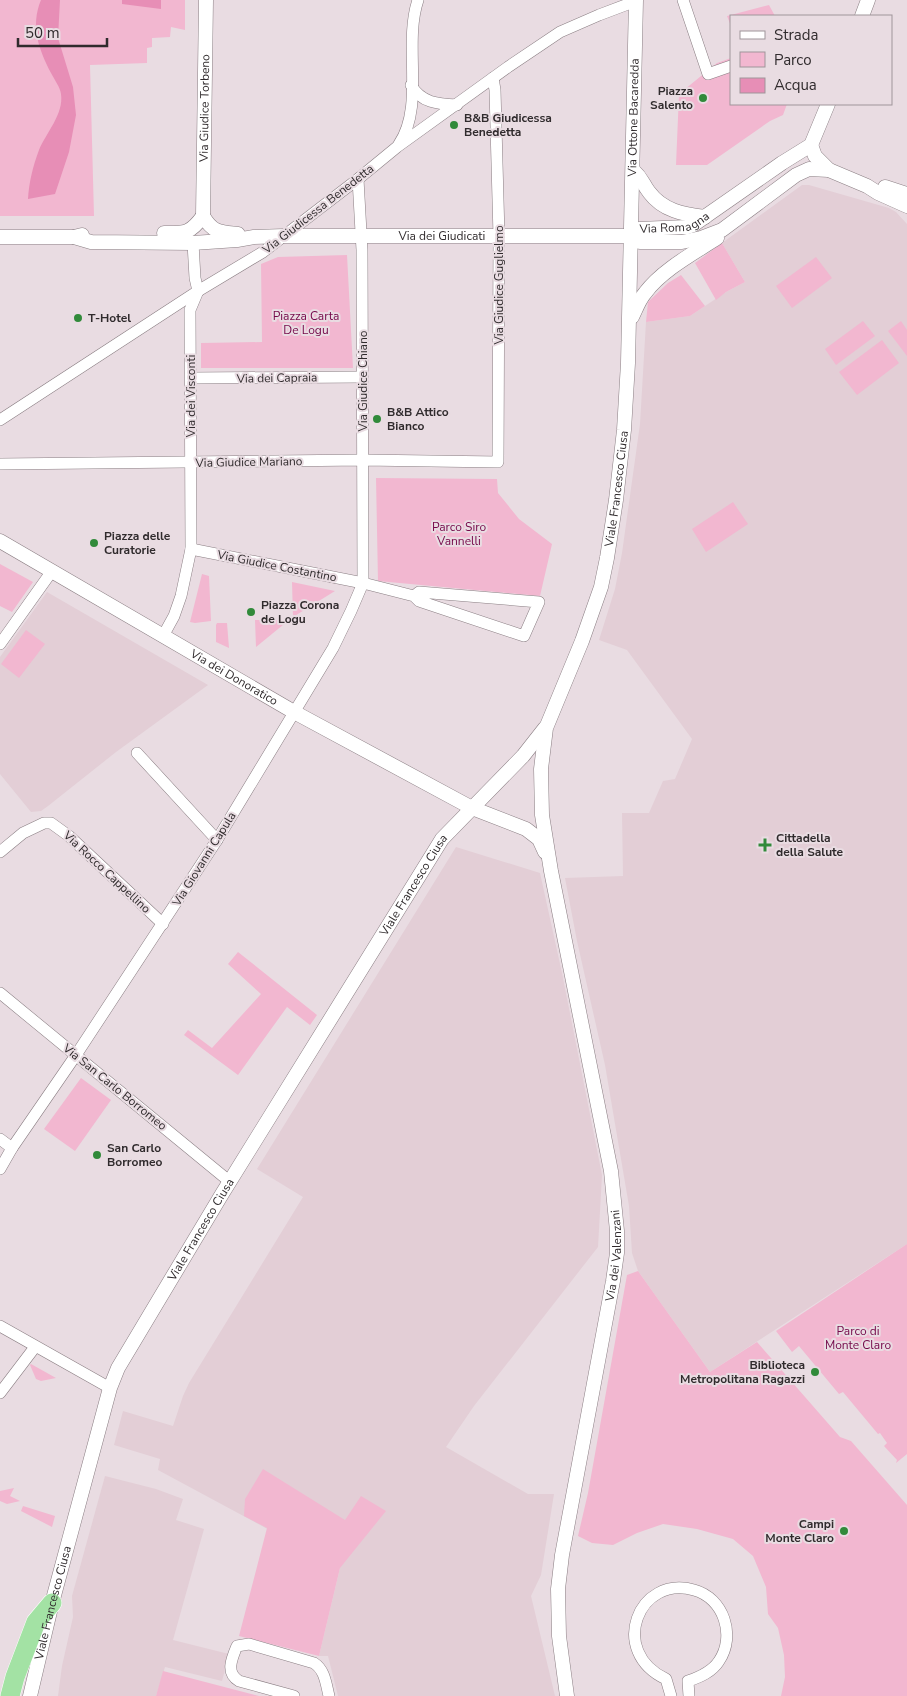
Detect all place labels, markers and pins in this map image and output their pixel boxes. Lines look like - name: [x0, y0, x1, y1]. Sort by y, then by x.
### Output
- place label: Piazza Salento: [650, 83, 693, 113]
- marker: Piazza Salento: [697, 92, 709, 104]
- place label: B&B Giudicessa Benedetta: [464, 110, 552, 140]
- marker: B&B Giudicessa Benedetta: [448, 119, 460, 131]
- place label: T-Hotel: [88, 310, 131, 326]
- marker: T-Hotel: [72, 312, 84, 324]
- place label: B&B Attico Bianco: [387, 404, 449, 434]
- marker: B&B Attico Bianco: [371, 413, 383, 425]
- place label: Piazza delle Curatorie: [104, 528, 171, 558]
- marker: Piazza delle Curatorie: [88, 537, 100, 549]
- place label: Piazza Corona de Logu: [261, 597, 339, 627]
- marker: Piazza Corona de Logu: [245, 606, 257, 618]
- place label: Cittadella della Salute: [776, 830, 844, 860]
- marker: Cittadella della Salute: [758, 838, 772, 852]
- place label: San Carlo Borromeo: [107, 1140, 162, 1170]
- marker: San Carlo Borromeo: [91, 1149, 103, 1161]
- place label: Biblioteca Metropolitana Ragazzi: [680, 1357, 805, 1387]
- marker: Biblioteca Metropolitana Ragazzi: [809, 1366, 821, 1378]
- place label: Campi Monte Claro: [765, 1516, 834, 1546]
- marker: Campi Monte Claro: [838, 1525, 850, 1537]

